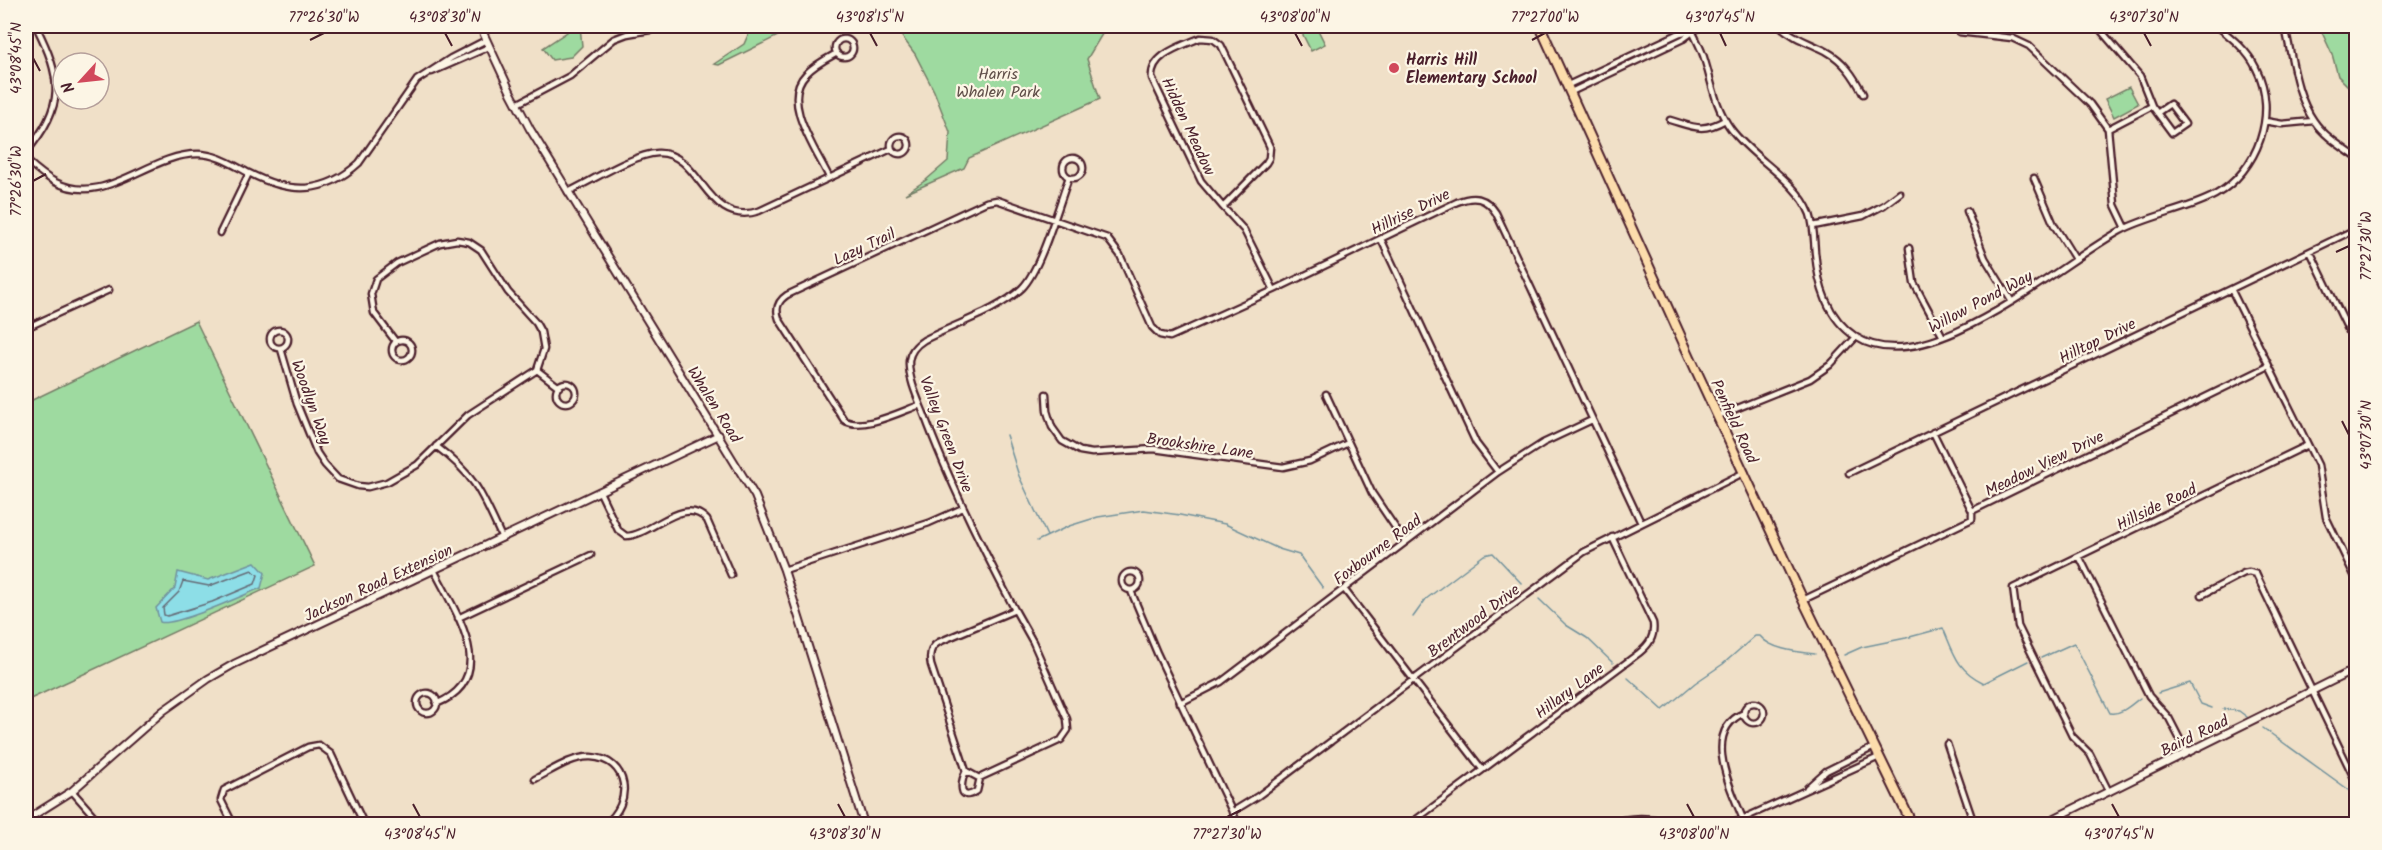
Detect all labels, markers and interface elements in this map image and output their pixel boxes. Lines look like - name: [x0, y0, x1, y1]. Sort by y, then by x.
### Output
- text: 77°26'30"W: [289, 6, 360, 30]
- text: 43°08'30"N: [409, 6, 481, 30]
- text: 43°08'15"N: [836, 6, 904, 30]
- text: 43°08'00"N: [1260, 6, 1330, 30]
- text: 77°27'00"W: [1511, 6, 1579, 30]
- text: 43°07'45"N: [1685, 6, 1755, 30]
- text: 43°07'30"N: [2109, 6, 2179, 30]
- text: 43°08'45"N: [5, 22, 29, 94]
- place label: Harris Hill Elementary School: [1406, 48, 1538, 91]
- north arrow: [51, 51, 111, 111]
- marker: Harris Hill Elementary School: [1387, 61, 1401, 75]
- park label: Harris Whalen Park: [956, 62, 1040, 105]
- street label: Hidden Meadow: [1154, 73, 1221, 180]
- text: N: [56, 77, 82, 97]
- text: 77°26'30"W: [5, 145, 29, 216]
- street label: Hillrise Drive: [1367, 182, 1454, 242]
- text: 77°27'30"W: [2355, 211, 2379, 281]
- street label: Lazy Trail: [829, 222, 900, 273]
- street label: Willow Pond Way: [1924, 264, 2038, 340]
- street label: Hilltop Drive: [2055, 312, 2141, 371]
- street label: Woodlyn Way: [284, 356, 338, 449]
- street label: Whalen Road: [680, 361, 748, 449]
- street label: Valley Green Drive: [912, 373, 979, 496]
- street label: Penfield Road: [1703, 375, 1765, 469]
- text: 43°07'30"N: [2355, 400, 2379, 470]
- street label: Meadow View Drive: [1981, 425, 2108, 504]
- street label: Brookshire Lane: [1145, 427, 1255, 466]
- street label: Hillside Road: [2112, 477, 2202, 538]
- street label: Foxbourne Road: [1328, 508, 1428, 592]
- street label: Jackson Road Extension: [300, 538, 457, 629]
- street label: Brentwood Drive: [1422, 578, 1526, 664]
- street label: Hillary Lane: [1530, 657, 1610, 726]
- street label: Baird Road: [2156, 709, 2234, 764]
- text: 43°08'45"N: [384, 823, 456, 847]
- text: 43°08'30"N: [809, 823, 881, 847]
- text: 77°27'30"W: [1192, 823, 1262, 847]
- text: 43°08'00"N: [1659, 823, 1729, 847]
- text: 43°07'45"N: [2084, 823, 2154, 847]

